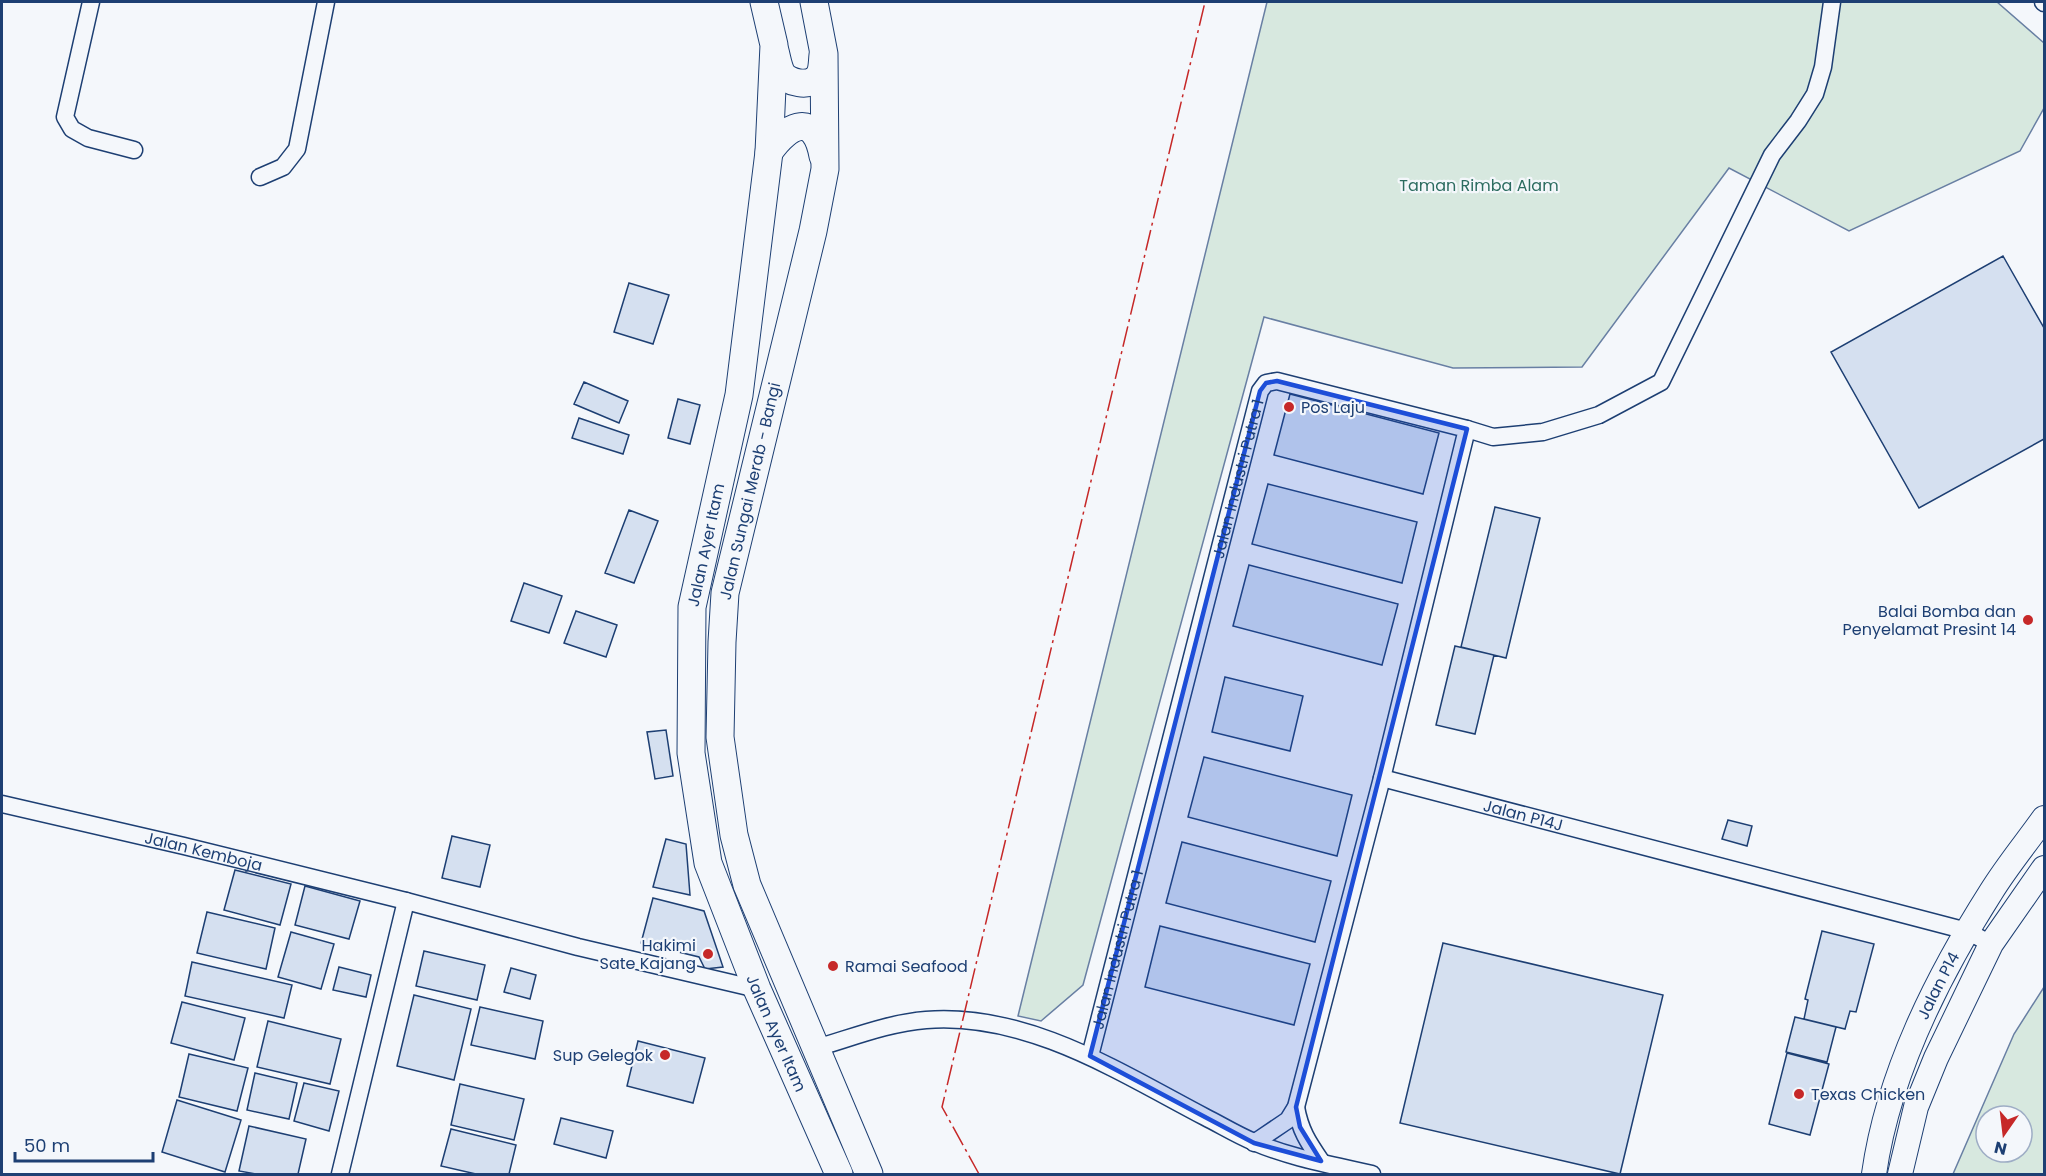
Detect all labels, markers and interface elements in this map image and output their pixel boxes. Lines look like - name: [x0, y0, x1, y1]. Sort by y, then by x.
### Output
- park label: Taman Rimba Alam: [1399, 174, 1559, 197]
- street label: Jalan Sungai Merab - Bangi: [714, 380, 786, 602]
- street label: Jalan Industri Putra 1: [1206, 396, 1269, 561]
- place label: Pos Laju: [1301, 396, 1365, 419]
- marker: Pos Laju: [1282, 400, 1296, 414]
- street label: Jalan Ayer Itam: [682, 481, 730, 609]
- place label: Balai Bomba dan Penyelamat Presint 14: [1843, 600, 2016, 641]
- marker: Balai Bomba dan Penyelamat Presint 14: [2021, 613, 2035, 627]
- street label: Jalan P14J: [1481, 793, 1566, 836]
- street label: Jalan Kemboja: [142, 826, 265, 877]
- street label: Jalan Industri Putra 1: [1086, 867, 1149, 1032]
- place label: Hakimi Sate Kajang: [600, 934, 696, 975]
- marker: Hakimi Sate Kajang: [701, 947, 715, 961]
- street label: Jalan P14: [1911, 947, 1965, 1023]
- place label: Ramai Seafood: [845, 955, 968, 978]
- marker: Ramai Seafood: [826, 959, 840, 973]
- street label: Jalan Ayer Itam: [741, 971, 813, 1095]
- place label: Sup Gelegok: [553, 1044, 654, 1067]
- marker: Sup Gelegok: [658, 1048, 672, 1062]
- place label: Texas Chicken: [1811, 1083, 1925, 1106]
- marker: Texas Chicken: [1792, 1087, 1806, 1101]
- north arrow: [1974, 1104, 2034, 1164]
- scale bar: [15, 1125, 153, 1163]
- text: 50 m: [24, 1133, 70, 1158]
- text: N: [1992, 1135, 2009, 1161]

